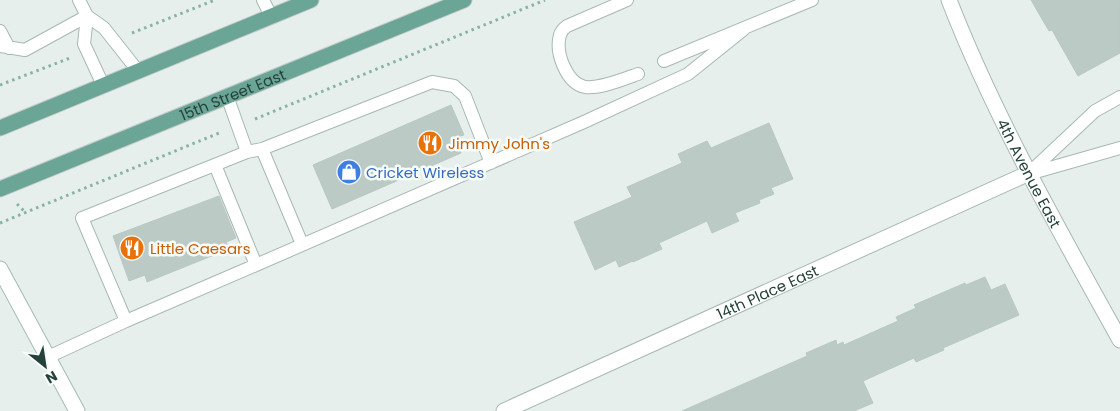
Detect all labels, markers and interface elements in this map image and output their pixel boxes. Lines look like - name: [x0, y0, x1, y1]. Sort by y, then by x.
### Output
- street label: 15th Street East: [176, 63, 289, 125]
- street label: 4th Avenue East: [993, 115, 1066, 231]
- restaurant icon: Jimmy John's: [417, 130, 443, 156]
- place label: Jimmy John's: [448, 133, 550, 154]
- shop icon: Cricket Wireless: [336, 159, 362, 185]
- place label: Cricket Wireless: [366, 162, 485, 183]
- restaurant icon: Little Caesars: [119, 235, 145, 261]
- place label: Little Caesars: [150, 238, 251, 259]
- street label: 14th Place East: [713, 260, 821, 324]
- north arrow: [20, 341, 70, 391]
- text: N: [42, 366, 61, 389]

